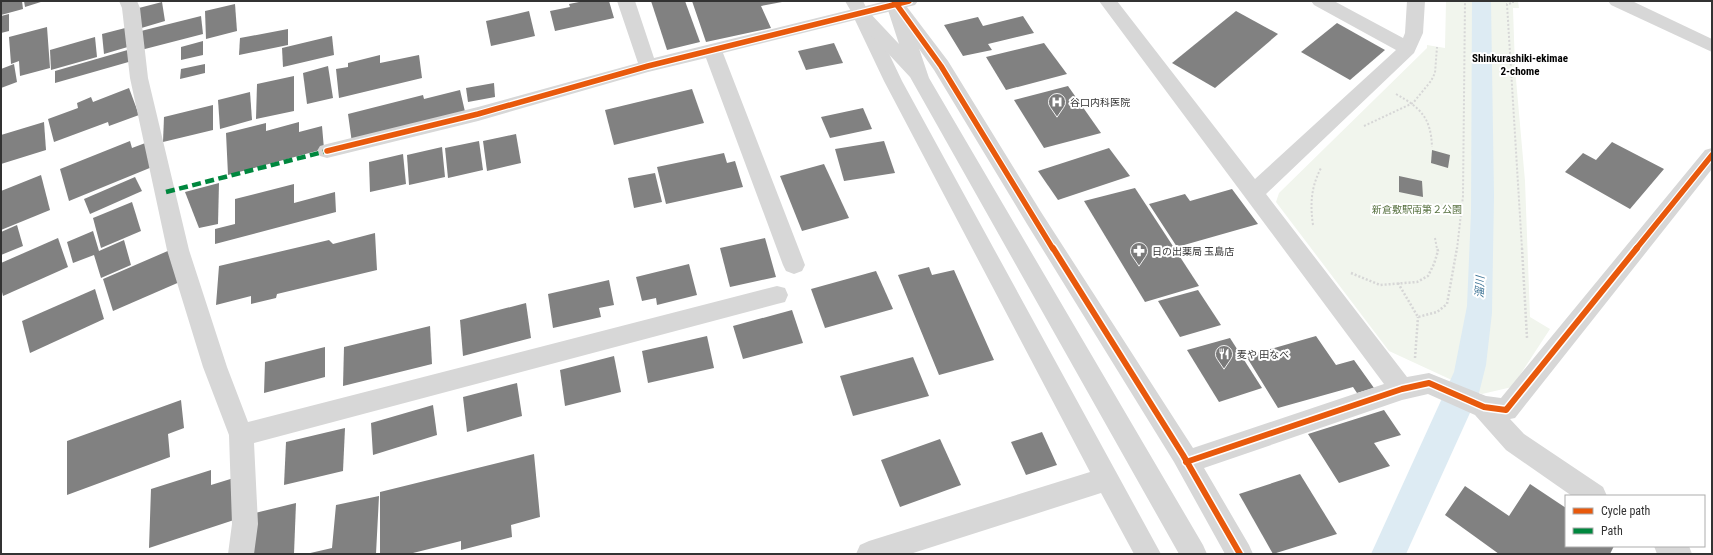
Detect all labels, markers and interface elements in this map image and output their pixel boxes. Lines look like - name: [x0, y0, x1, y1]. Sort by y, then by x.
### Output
- district label: Shinkurashiki-ekimae 2-chome: [1472, 52, 1568, 78]
- hospital icon: 谷口内科医院: [1047, 92, 1067, 117]
- place label: 谷口内科医院: [1070, 97, 1130, 108]
- park label: 新倉敷駅南第２公園: [1372, 204, 1462, 215]
- pharmacy icon: 日の出薬局 玉島店: [1129, 241, 1149, 266]
- place label: 日の出薬局 玉島店: [1152, 246, 1234, 257]
- water label: 溜川: [1473, 275, 1487, 298]
- restaurant icon: 麦や 田なべ: [1214, 344, 1234, 369]
- place label: 麦や 田なべ: [1237, 349, 1289, 360]
- legend: [1565, 495, 1705, 547]
- text: Cycle path: [1601, 504, 1651, 518]
- text: Path: [1601, 524, 1623, 538]

